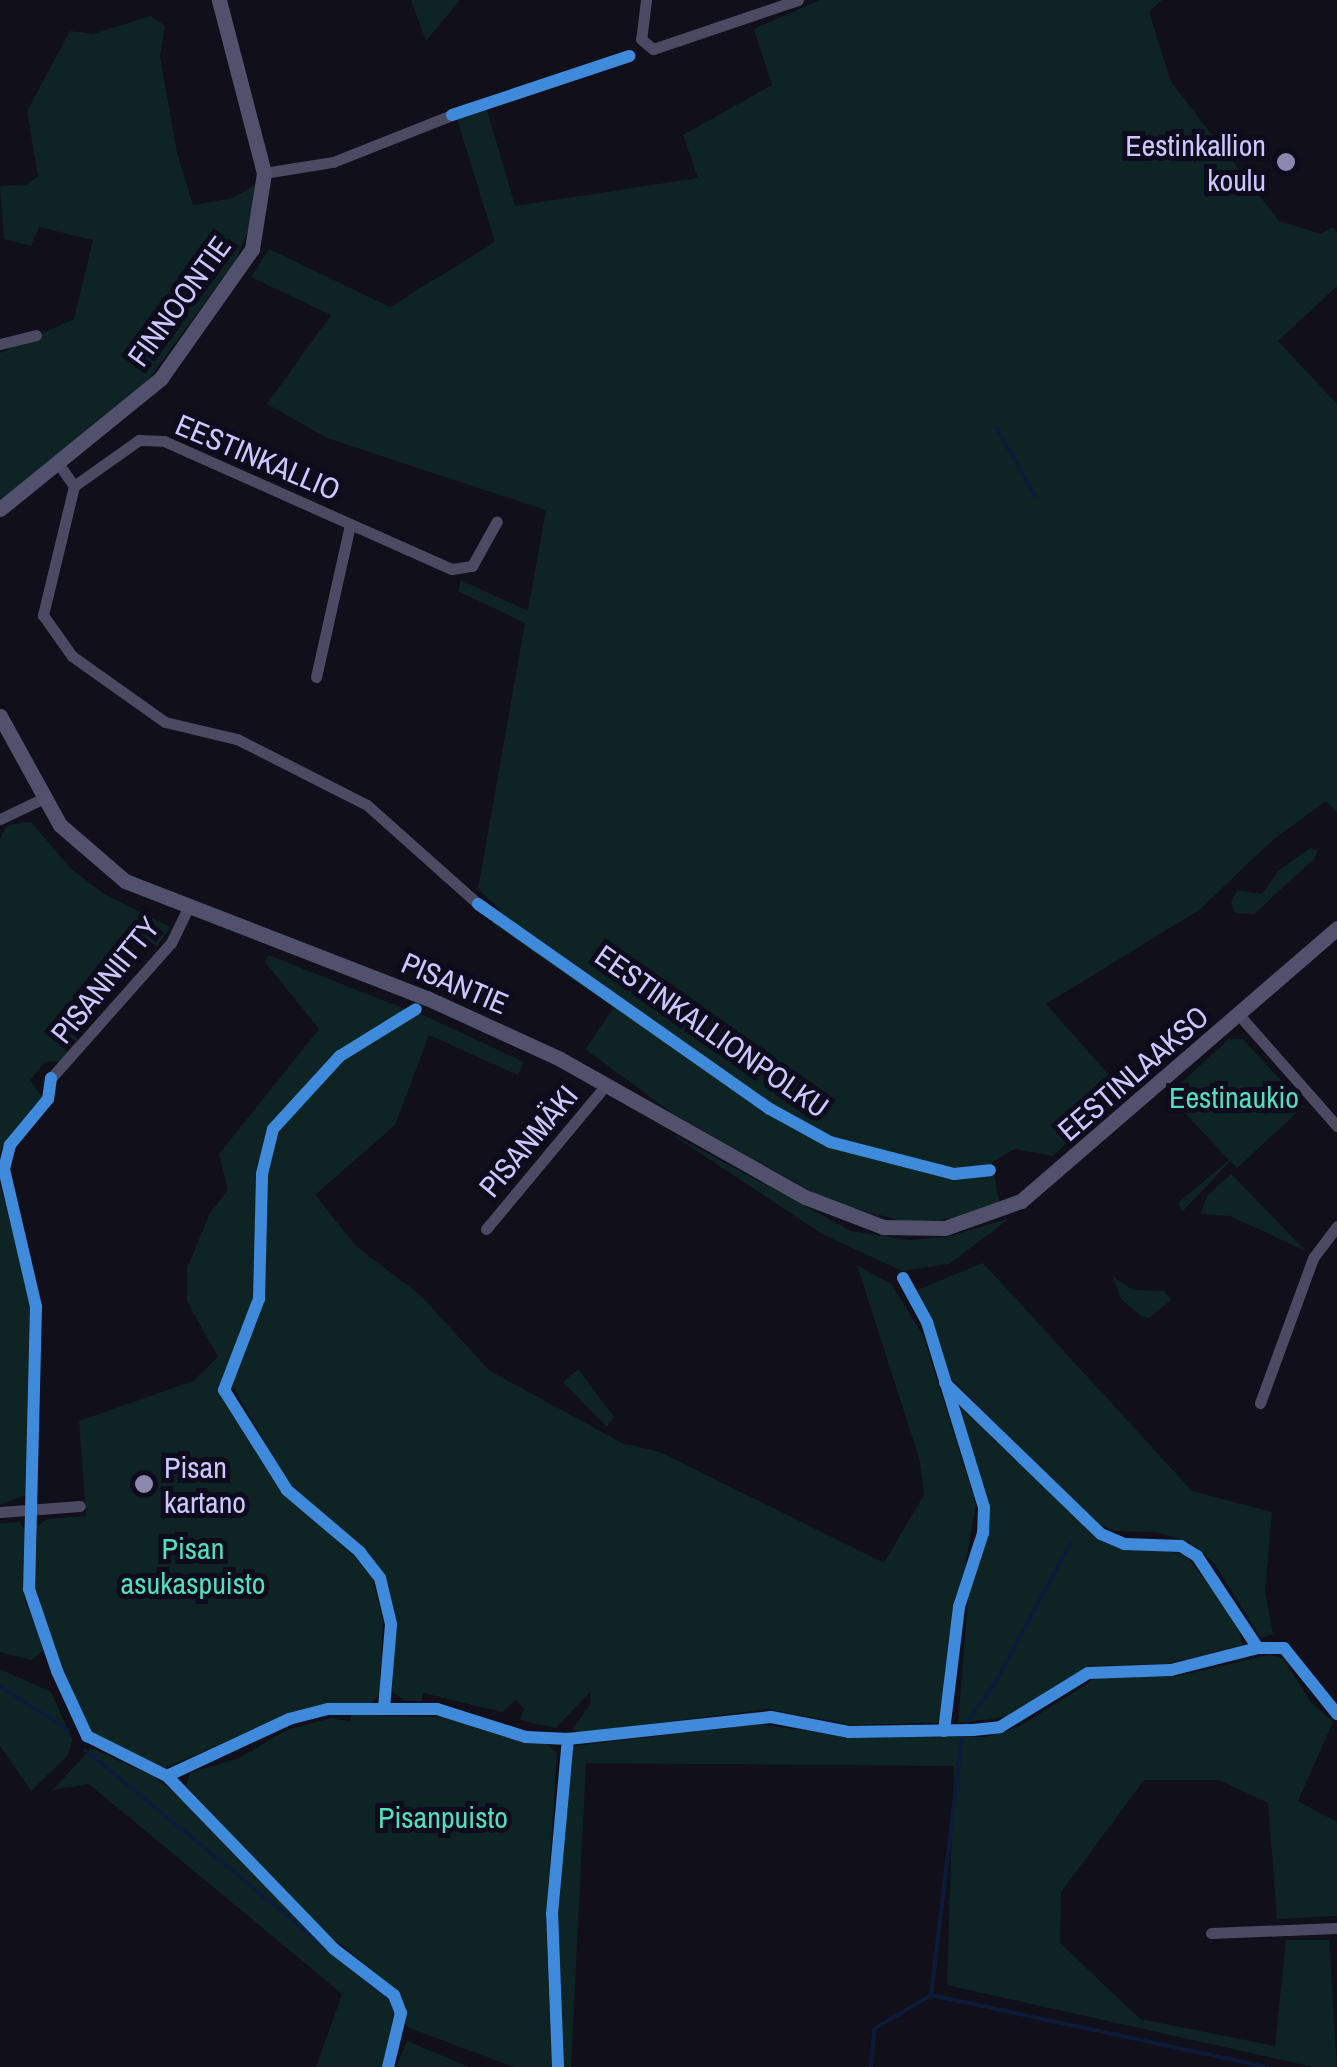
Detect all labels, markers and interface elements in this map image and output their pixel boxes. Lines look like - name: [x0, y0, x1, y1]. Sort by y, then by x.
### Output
- place label: Eestinkallion koulu: [1125, 127, 1266, 198]
- marker: Eestinkallion koulu: [1275, 151, 1297, 173]
- street label: FINNOONTIE: [120, 229, 238, 373]
- street label: EESTINKALLIO: [170, 406, 346, 508]
- street label: PISANNIITTY: [43, 910, 167, 1050]
- street label: EESTINKALLIONPOLKU: [589, 937, 835, 1125]
- street label: PISANTIE: [396, 945, 514, 1021]
- street label: EESTINLAAKSO: [1051, 998, 1215, 1148]
- street label: PISANMÄKI: [471, 1078, 585, 1204]
- park label: Eestinaukio: [1169, 1079, 1299, 1115]
- place label: Pisan kartano: [164, 1449, 246, 1520]
- marker: Pisan kartano: [133, 1473, 155, 1495]
- park label: Pisan asukaspuisto: [121, 1530, 265, 1600]
- park label: Pisanpuisto: [378, 1799, 508, 1835]

